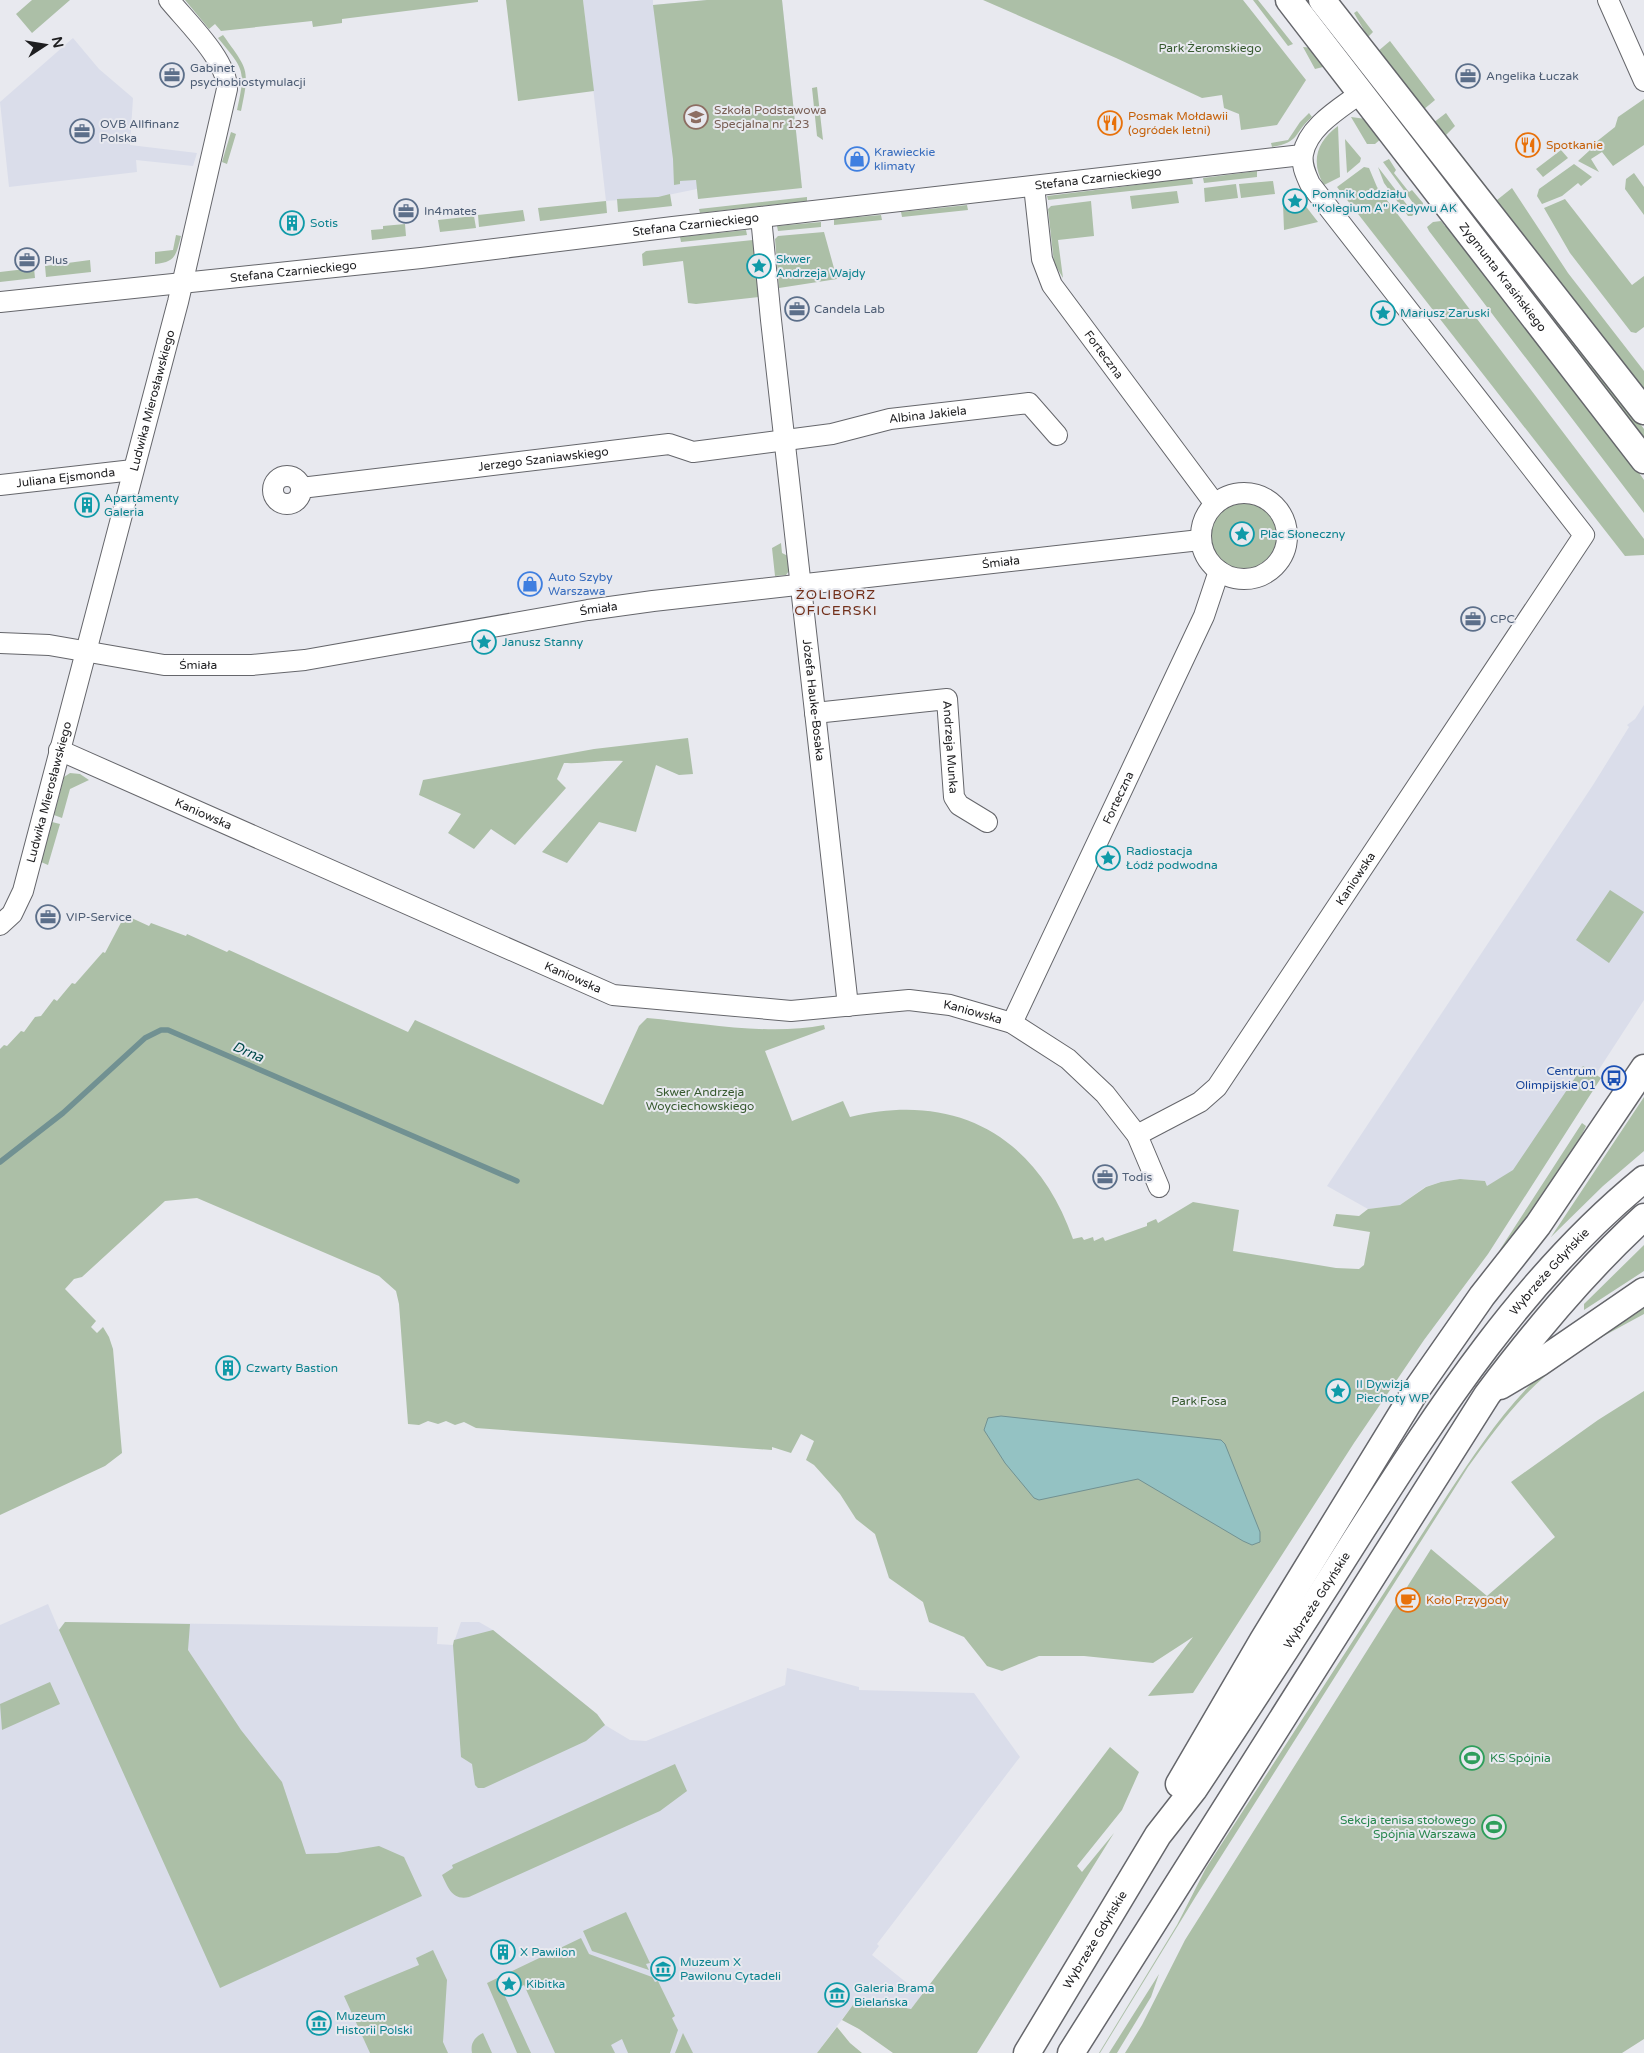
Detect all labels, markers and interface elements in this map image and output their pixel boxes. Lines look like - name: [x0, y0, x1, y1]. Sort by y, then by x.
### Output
- north arrow: [20, 20, 70, 70]
- text: N: [48, 35, 67, 50]
- park label: Park Żeromskiego: [1159, 41, 1261, 55]
- place label: Gabinet psychobiostymulacji: [190, 61, 306, 89]
- office icon: Gabinet psychobiostymulacji: [159, 62, 185, 88]
- office icon: Angelika Łuczak: [1455, 63, 1481, 89]
- place label: Angelika Łuczak: [1486, 69, 1579, 83]
- place label: Szkoła Podstawowa Specjalna nr 123: [714, 103, 827, 131]
- school or university icon: Szkoła Podstawowa Specjalna nr 123: [683, 104, 709, 130]
- place label: Posmak Mołdawii (ogródek letni): [1128, 109, 1228, 137]
- restaurant icon: Posmak Mołdawii (ogródek letni): [1097, 110, 1123, 136]
- place label: OVB Allfinanz Polska: [100, 117, 179, 145]
- office icon: OVB Allfinanz Polska: [69, 118, 95, 144]
- restaurant icon: Spotkanie: [1515, 132, 1541, 158]
- place label: Spotkanie: [1546, 138, 1603, 152]
- place label: Krawieckie klimaty: [874, 145, 935, 173]
- shop icon: Krawieckie klimaty: [844, 146, 870, 172]
- street label: Stefana Czarnieckiego: [1034, 164, 1162, 193]
- place label: Pomnik oddziału "Kolegium A" Kedywu AK: [1312, 187, 1457, 215]
- place icon: Pomnik oddziału "Kolegium A" Kedywu AK: [1282, 188, 1308, 214]
- office icon: In4mates: [393, 198, 419, 224]
- place label: In4mates: [424, 204, 477, 218]
- building icon: Sotis: [279, 210, 305, 236]
- street label: Stefana Czarnieckiego: [632, 210, 760, 239]
- place label: Sotis: [310, 216, 338, 230]
- street label: Zygmunta Krasińskiego: [1456, 220, 1549, 334]
- office icon: Plus: [14, 247, 40, 273]
- place label: Skwer Andrzeja Wajdy: [776, 252, 866, 280]
- place label: Plus: [44, 253, 68, 267]
- place icon: Skwer Andrzeja Wajdy: [746, 253, 772, 279]
- street label: Stefana Czarnieckiego: [229, 258, 357, 285]
- office icon: Candela Lab: [784, 296, 810, 322]
- place icon: Mariusz Zaruski: [1370, 300, 1396, 326]
- place label: Candela Lab: [814, 302, 885, 316]
- place label: Mariusz Zaruski: [1400, 306, 1490, 320]
- street label: Ludwika Mierosławskiego: [127, 328, 177, 473]
- street label: Forteczna: [1081, 328, 1126, 381]
- street label: Albina Jakiela: [888, 403, 967, 426]
- street label: Jerzego Szaniawskiego: [477, 444, 609, 474]
- street label: Juliana Ejsmonda: [15, 465, 116, 490]
- place label: Apartamenty Galeria: [104, 491, 180, 519]
- building icon: Apartamenty Galeria: [74, 492, 100, 518]
- place icon: Plac Słoneczny: [1229, 521, 1255, 547]
- place label: Plac Słoneczny: [1260, 527, 1346, 541]
- street label: Śmiała: [981, 553, 1020, 571]
- place label: Auto Szyby Warszawa: [548, 570, 613, 598]
- shop icon: Auto Szyby Warszawa: [517, 571, 543, 597]
- district label: ŻOLIBORZ OFICERSKI: [794, 586, 878, 619]
- street label: Śmiała: [579, 599, 618, 618]
- office icon: CPC: [1460, 606, 1486, 632]
- place label: CPC: [1490, 612, 1515, 626]
- place icon: Janusz Stanny: [471, 629, 497, 655]
- place label: Janusz Stanny: [502, 635, 584, 649]
- street label: Józefa Hauke-Bosaka: [800, 639, 827, 762]
- street label: Śmiała: [179, 658, 217, 672]
- street label: Andrzeja Munka: [940, 700, 961, 794]
- street label: Ludwika Mierosławskiego: [24, 720, 74, 864]
- street label: Forteczna: [1100, 769, 1137, 826]
- street label: Kaniowska: [173, 795, 234, 833]
- place label: Radiostacja Łódź podwodna: [1126, 844, 1218, 872]
- place icon: Radiostacja Łódź podwodna: [1095, 845, 1121, 871]
- street label: Kaniowska: [1333, 849, 1378, 908]
- office icon: VIP-Service: [35, 904, 61, 930]
- place label: VIP-Service: [66, 910, 132, 924]
- street label: Kaniowska: [542, 959, 604, 996]
- street label: Kaniowska: [943, 997, 1004, 1027]
- water label: Drna: [230, 1038, 267, 1067]
- place label: Centrum Olimpijskie 01: [1515, 1064, 1596, 1092]
- bus stop icon: Centrum Olimpijskie 01: [1601, 1065, 1627, 1091]
- park label: Skwer Andrzeja Woyciechowskiego: [646, 1085, 754, 1113]
- office icon: Todis: [1092, 1164, 1118, 1190]
- place label: Todis: [1122, 1170, 1152, 1184]
- street label: Wybrzeże Gdyńskie: [1507, 1225, 1592, 1318]
- building icon: Czwarty Bastion: [215, 1355, 241, 1381]
- place label: Czwarty Bastion: [246, 1361, 338, 1375]
- place label: II Dywizja Piechoty WP: [1356, 1377, 1429, 1405]
- place icon: II Dywizja Piechoty WP: [1325, 1378, 1351, 1404]
- park label: Park Fosa: [1171, 1394, 1227, 1408]
- street label: Wybrzeże Gdyńskie: [1281, 1549, 1353, 1651]
- cafe icon: Koło Przygody: [1395, 1587, 1421, 1613]
- place label: Koło Przygody: [1426, 1593, 1509, 1607]
- sports icon: KS Spójnia: [1459, 1745, 1485, 1771]
- place label: KS Spójnia: [1490, 1751, 1551, 1765]
- place label: Sekcja tenisa stołowego Spójnia Warszawa: [1340, 1813, 1476, 1841]
- sports icon: Sekcja tenisa stołowego Spójnia Warszawa: [1481, 1814, 1507, 1840]
- street label: Wybrzeże Gdyńskie: [1060, 1888, 1130, 1991]
- building icon: X Pawilon: [490, 1939, 516, 1965]
- place label: X Pawilon: [520, 1945, 576, 1959]
- place label: Muzeum X Pawilonu Cytadeli: [680, 1955, 781, 1983]
- museum icon: Muzeum X Pawilonu Cytadeli: [650, 1956, 676, 1982]
- place icon: Kibitka: [496, 1971, 522, 1997]
- place label: Kibitka: [526, 1977, 565, 1991]
- place label: Galeria Brama Bielańska: [854, 1981, 934, 2009]
- museum icon: Galeria Brama Bielańska: [824, 1982, 850, 2008]
- place label: Muzeum Historii Polski: [336, 2009, 413, 2037]
- museum icon: Muzeum Historii Polski: [306, 2010, 332, 2036]

